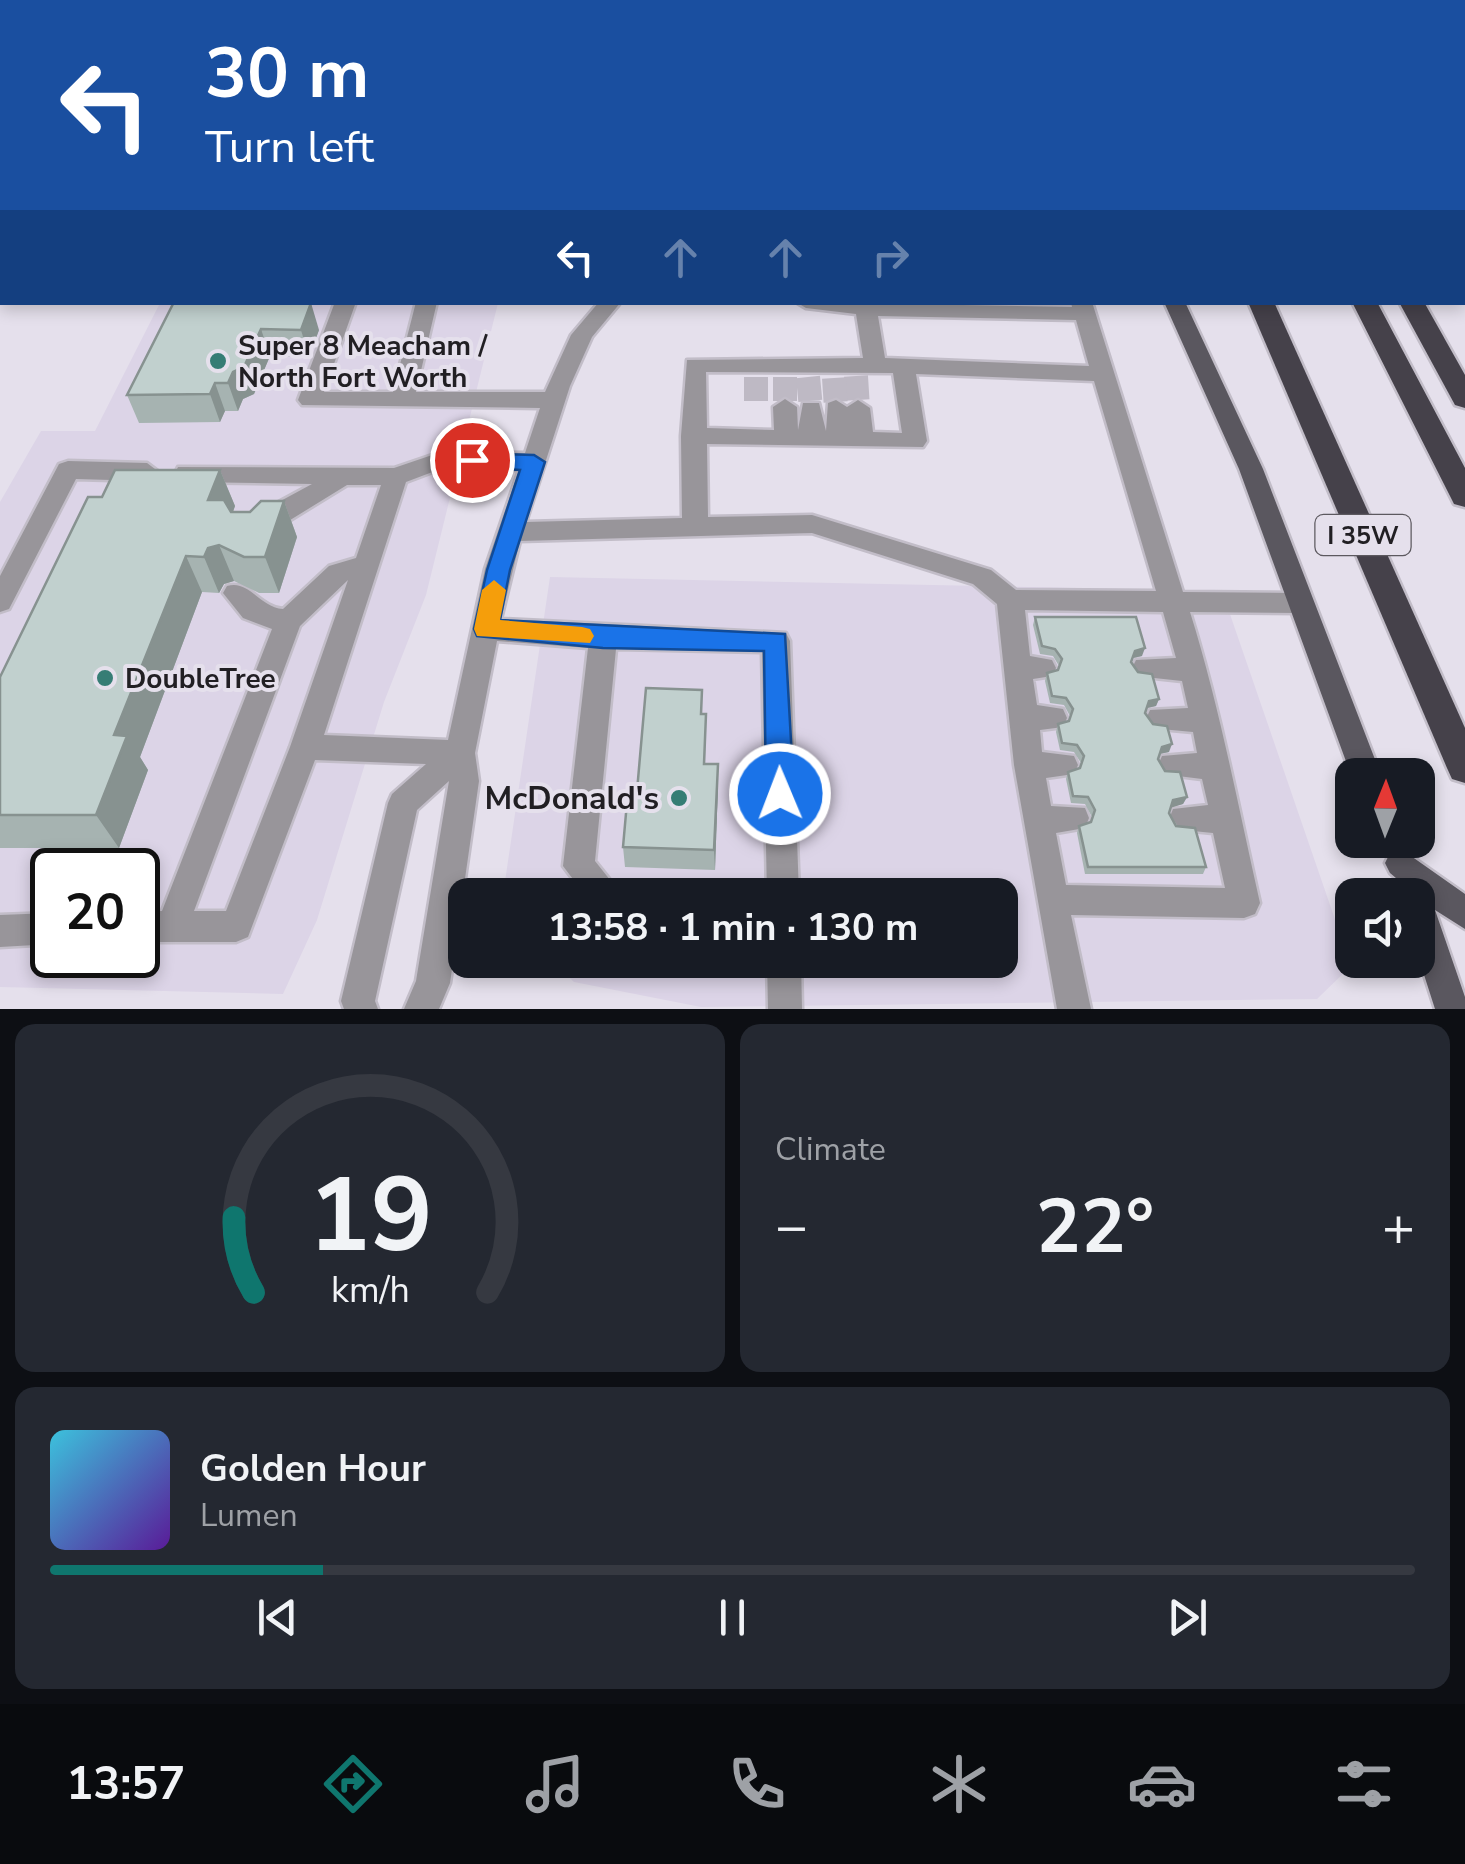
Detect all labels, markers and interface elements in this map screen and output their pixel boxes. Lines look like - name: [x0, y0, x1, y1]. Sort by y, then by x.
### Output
- text: 30 m: [205, 26, 369, 122]
- icon: left: [40, 40, 170, 170]
- text: Turn left: [205, 117, 374, 178]
- icon: left: [548, 230, 603, 285]
- icon: ahead: [653, 230, 708, 285]
- icon: ahead: [758, 230, 813, 285]
- icon: right: [863, 230, 918, 285]
- place label: Super 8 Meacham / North Fort Worth: [238, 327, 489, 397]
- marker: Super 8 Meacham / North Fort Worth: [207, 350, 229, 372]
- pin: [430, 418, 515, 503]
- icon: arrive: [445, 433, 500, 488]
- road number: I 35W: [1316, 515, 1410, 555]
- place label: DoubleTree: [125, 660, 276, 698]
- marker: DoubleTree: [94, 667, 116, 689]
- position arrow: [728, 742, 832, 846]
- north arrow: [1335, 758, 1435, 858]
- map controls: [1335, 758, 1435, 978]
- place label: McDonald's: [484, 777, 659, 820]
- marker: McDonald's: [668, 787, 690, 809]
- speed limit sign: 20: [30, 848, 160, 978]
- button: sound: [1335, 878, 1435, 978]
- text: 13:58 · 1 min · 130 m: [548, 902, 918, 953]
- text: Climate: [775, 1128, 886, 1171]
- text: 19: [308, 1145, 432, 1287]
- text: 22°: [1036, 1176, 1154, 1278]
- text: −: [775, 1189, 808, 1264]
- text: +: [1382, 1189, 1415, 1264]
- text: km/h: [331, 1266, 409, 1315]
- text: Golden Hour: [200, 1443, 426, 1494]
- text: Lumen: [200, 1494, 298, 1537]
- icon: previous: [250, 1590, 305, 1645]
- icon: pause: [705, 1590, 760, 1645]
- icon: next: [1160, 1590, 1215, 1645]
- icon: directions: [318, 1749, 388, 1819]
- icon: music: [520, 1749, 590, 1819]
- icon: phone: [722, 1749, 792, 1819]
- icon: climate: [924, 1749, 994, 1819]
- icon: car: [1127, 1749, 1197, 1819]
- icon: filters: [1329, 1749, 1399, 1819]
- text: 13:57: [66, 1754, 185, 1815]

